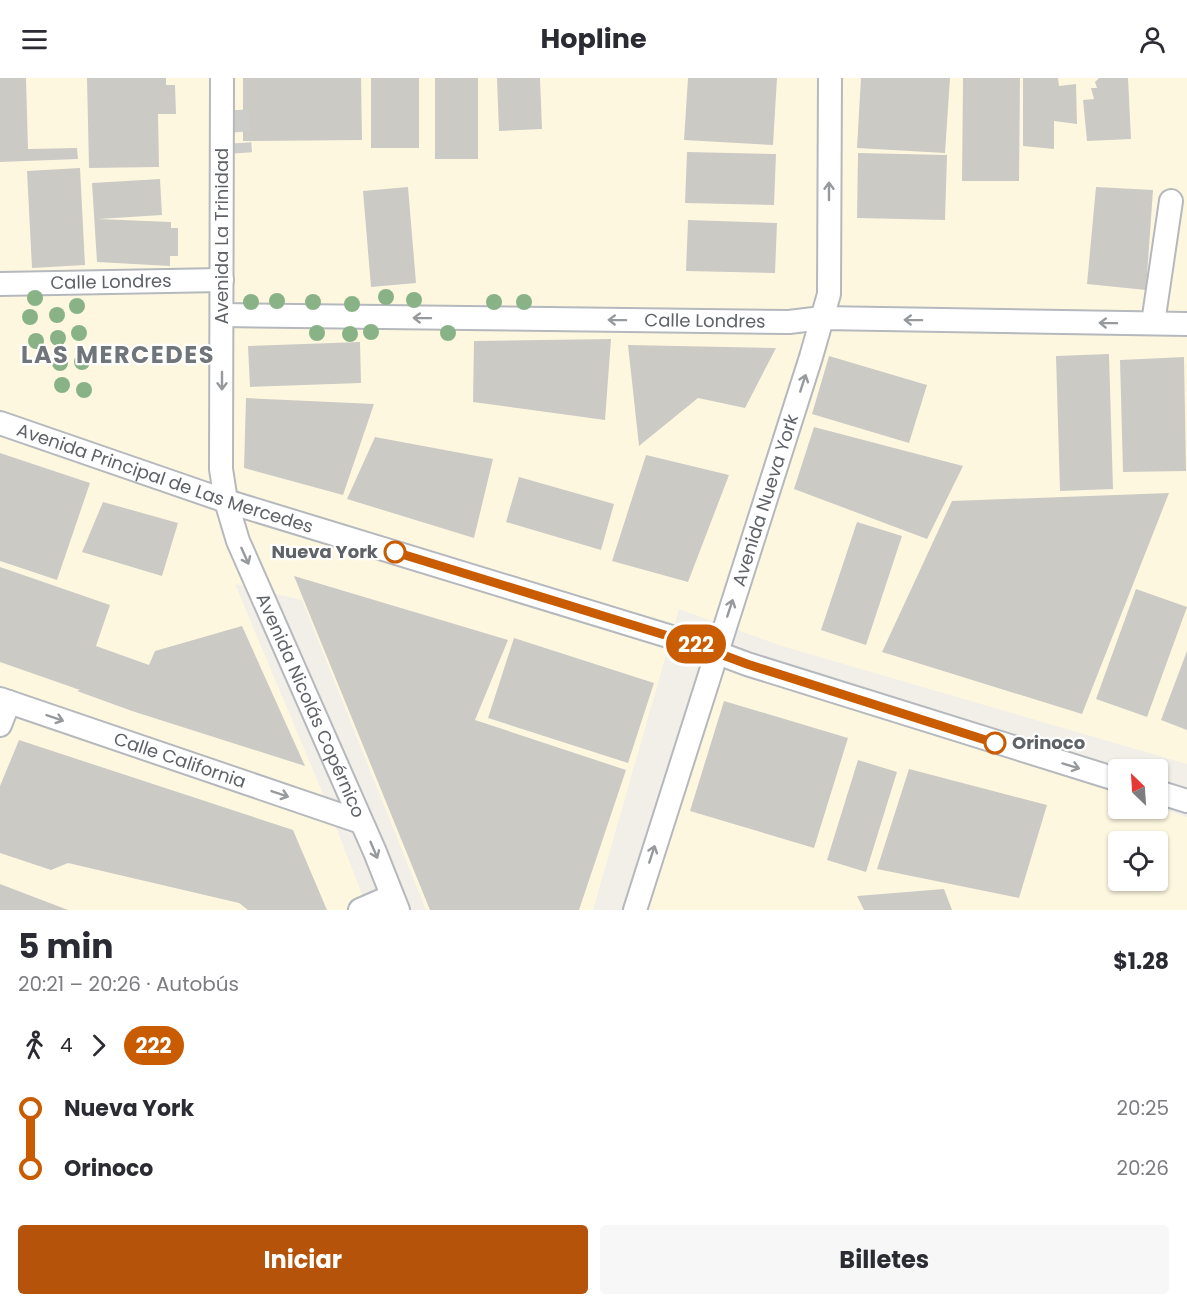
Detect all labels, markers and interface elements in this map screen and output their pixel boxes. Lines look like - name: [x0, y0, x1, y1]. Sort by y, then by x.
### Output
- text: Hopline: [540, 20, 647, 57]
- icon: menu: [18, 23, 51, 56]
- icon: person: [1136, 23, 1169, 56]
- street label: Avenida La Trinidad: [209, 148, 234, 324]
- one-way arrow: [823, 182, 835, 202]
- street label: Calle Londres: [50, 268, 172, 295]
- street label: Calle Londres: [644, 307, 766, 334]
- one-way arrow: [412, 312, 432, 324]
- one-way arrow: [607, 314, 627, 326]
- one-way arrow: [903, 314, 923, 326]
- one-way arrow: [1098, 317, 1118, 328]
- district label: LAS MERCEDES: [21, 338, 215, 371]
- one-way arrow: [216, 370, 228, 390]
- one-way arrow: [798, 374, 809, 393]
- street label: Avenida Nueva York: [726, 410, 804, 589]
- street label: Avenida Principal de Las Mercedes: [13, 417, 316, 539]
- place label: Nueva York: [272, 539, 379, 564]
- marker: Nueva York: [384, 541, 406, 563]
- one-way arrow: [240, 547, 251, 565]
- street label: Avenida Nicolás Copérnico: [251, 589, 371, 822]
- one-way arrow: [725, 599, 736, 618]
- line badge: 222: [662, 624, 730, 664]
- text: 222: [678, 630, 714, 659]
- one-way arrow: [45, 714, 64, 725]
- street label: Calle California: [111, 726, 249, 794]
- place label: Orinoco: [1012, 730, 1085, 755]
- marker: Orinoco: [984, 732, 1006, 754]
- north arrow: [1108, 759, 1168, 819]
- map controls: [1108, 759, 1168, 891]
- one-way arrow: [1061, 761, 1080, 772]
- one-way arrow: [270, 790, 289, 801]
- button: locate: [1108, 831, 1168, 891]
- one-way arrow: [369, 840, 380, 859]
- one-way arrow: [648, 845, 659, 864]
- text: 5 min: [18, 923, 113, 970]
- text: $1.28: [1113, 946, 1169, 977]
- text: 20:21 – 20:26 · Autobús: [18, 970, 239, 998]
- icon: walk: [18, 1029, 51, 1062]
- icon: forward: [82, 1029, 115, 1062]
- text: 4: [60, 1031, 73, 1059]
- text: 222: [136, 1031, 172, 1060]
- text: Nueva York: [64, 1093, 194, 1124]
- text: 20:25: [1117, 1094, 1169, 1122]
- text: Orinoco: [64, 1153, 153, 1184]
- text: 20:26: [1116, 1154, 1169, 1182]
- button: Iniciar: [18, 1225, 588, 1294]
- button: Billetes: [600, 1225, 1169, 1294]

